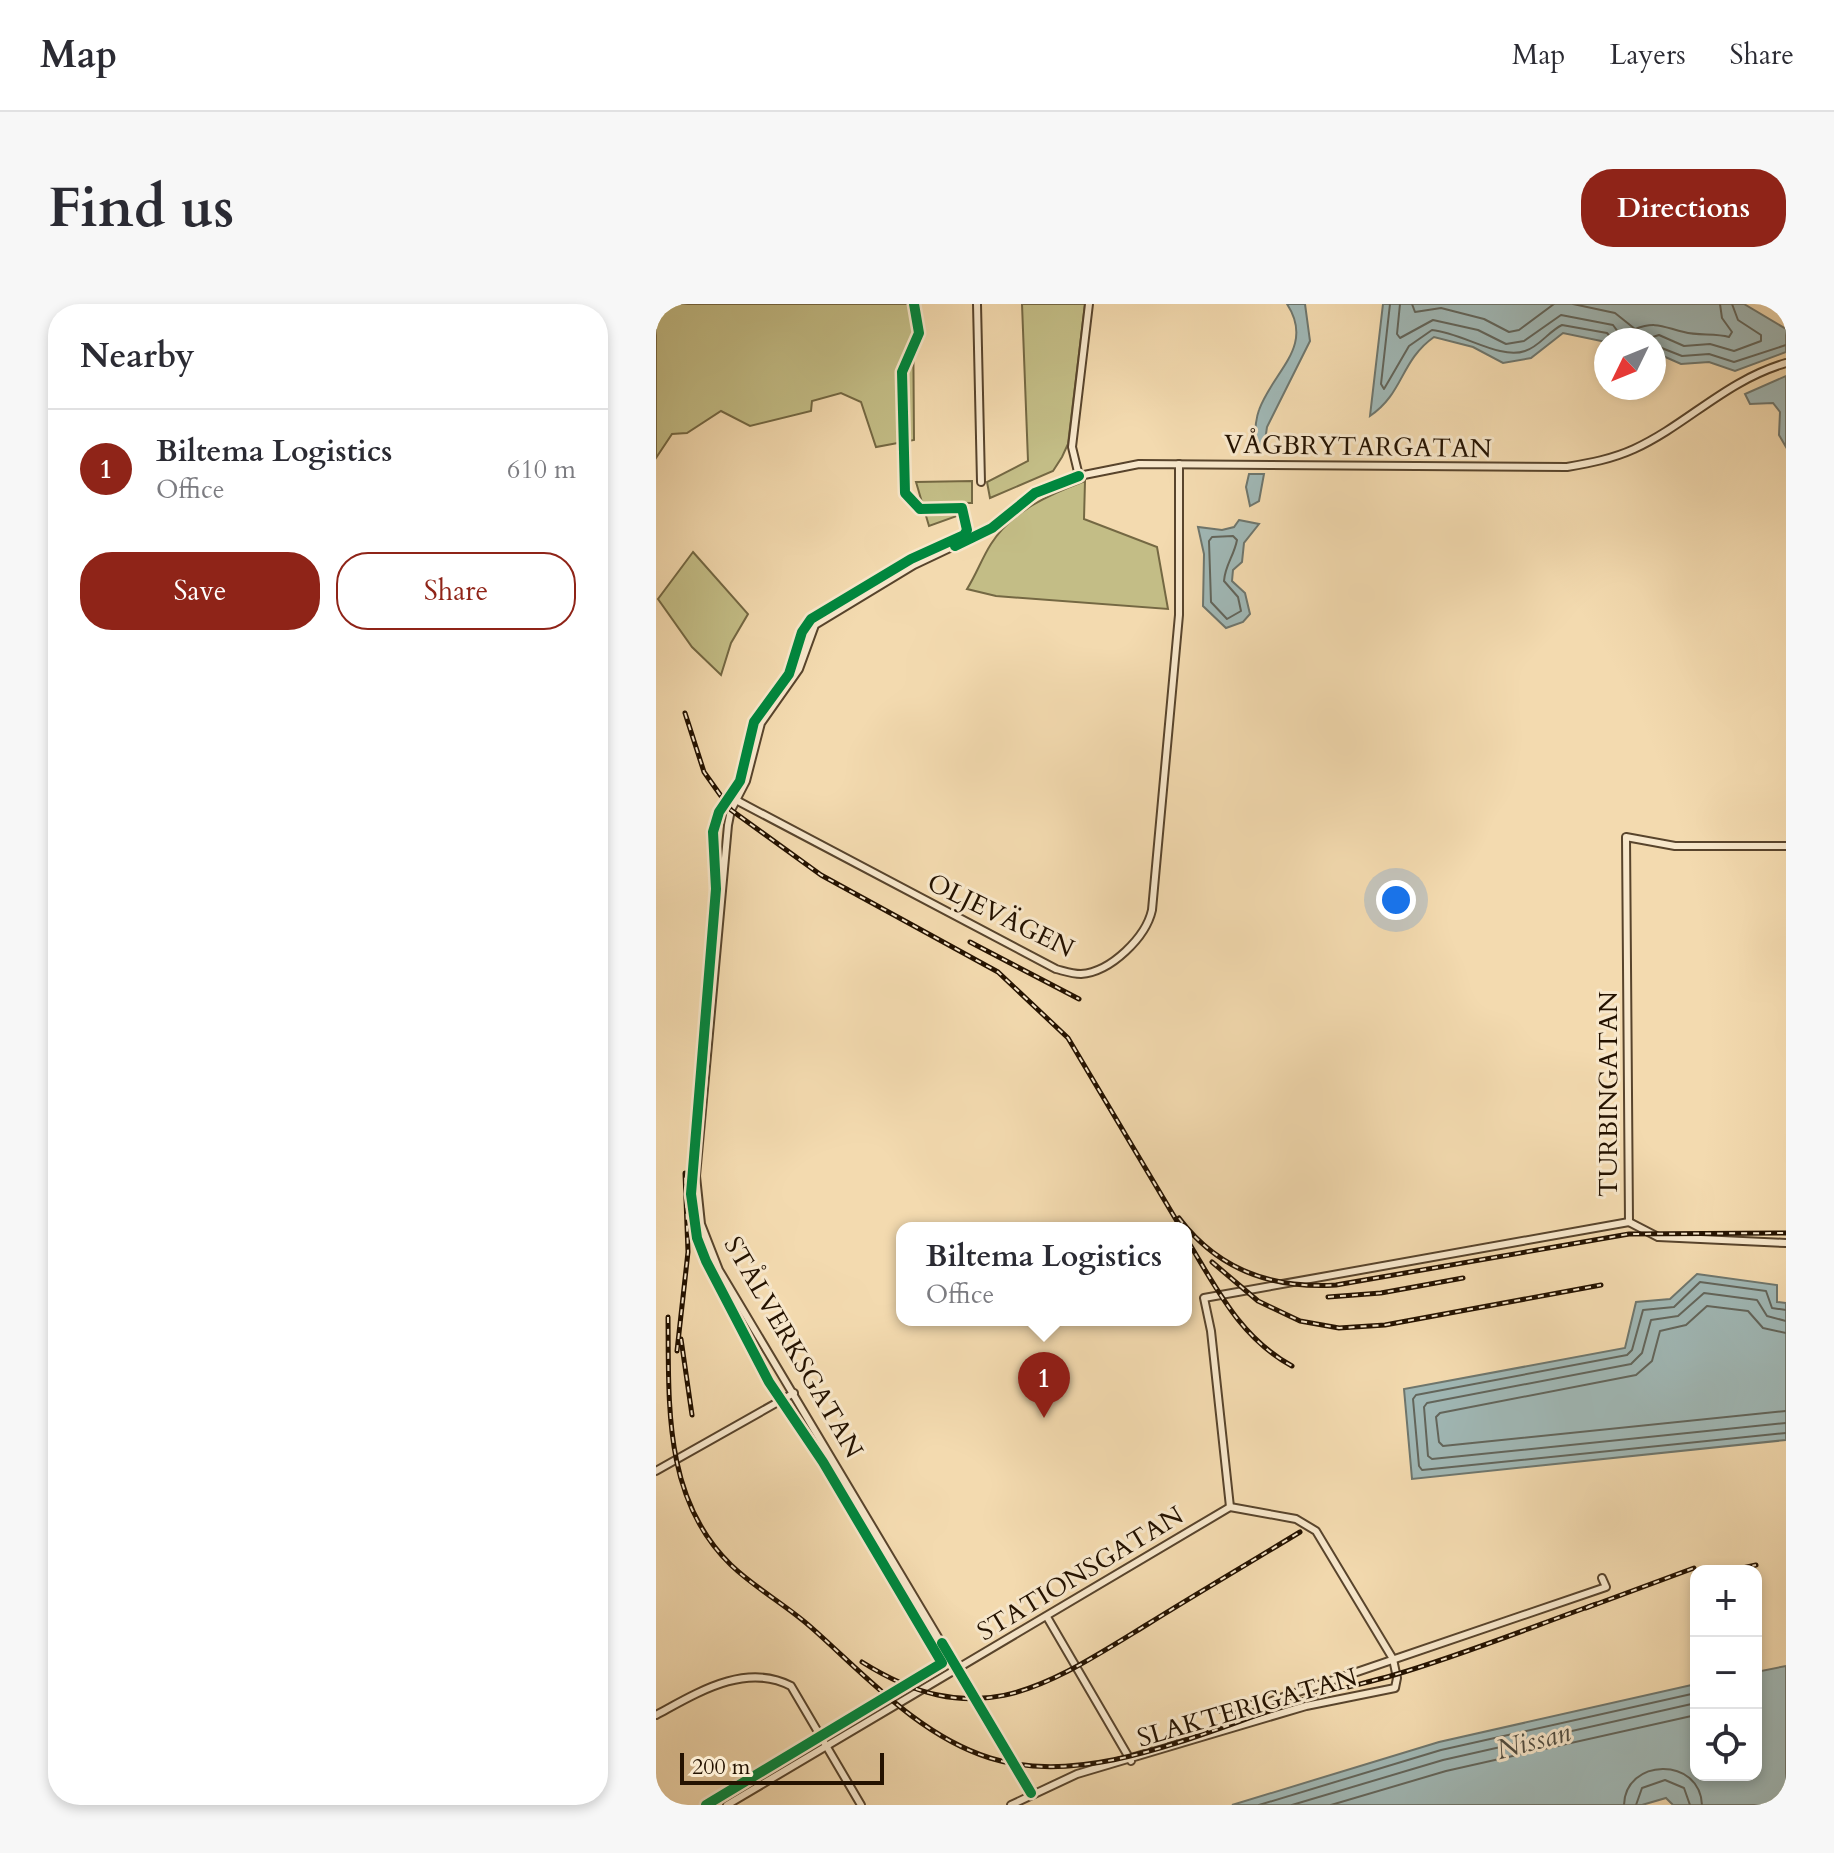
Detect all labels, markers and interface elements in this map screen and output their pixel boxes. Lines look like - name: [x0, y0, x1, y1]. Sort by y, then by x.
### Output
- text: Map: [40, 29, 117, 81]
- text: Map: [1512, 36, 1565, 74]
- text: Layers: [1609, 36, 1686, 74]
- text: Share: [1730, 36, 1794, 74]
- button: Directions: [1581, 169, 1786, 247]
- text: Find us: [48, 171, 234, 246]
- north arrow: [1594, 328, 1666, 400]
- text: Nearby: [80, 333, 195, 379]
- street label: VÅGBRYTARGATAN: [1224, 427, 1492, 466]
- text: Biltema Logistics: [156, 431, 392, 472]
- text: 1: [99, 452, 113, 487]
- text: 610 m: [507, 452, 576, 487]
- text: Office: [156, 472, 225, 507]
- button: Save: [80, 552, 320, 630]
- button: Share: [336, 552, 576, 630]
- street label: OLJEVÄGEN: [921, 865, 1080, 966]
- your location: [1376, 880, 1416, 920]
- street label: TURBINGATAN: [1591, 991, 1626, 1197]
- popup: [896, 1222, 1192, 1326]
- street label: STÅLVERKSGATAN: [716, 1230, 871, 1465]
- text: Biltema Logistics: [926, 1236, 1162, 1277]
- text: Office: [926, 1277, 994, 1312]
- pin: 1: [1018, 1352, 1070, 1418]
- street label: STATIONSGATAN: [971, 1498, 1190, 1649]
- map controls: [1690, 1565, 1762, 1781]
- button: +: [1690, 1565, 1762, 1637]
- button: −: [1690, 1637, 1762, 1709]
- street label: SLAKTERIGATAN: [1133, 1659, 1361, 1756]
- button: locate: [1690, 1709, 1762, 1781]
- water label: Nissan: [1492, 1713, 1575, 1769]
- scale bar: [680, 1749, 884, 1785]
- text: 200 m: [692, 1752, 750, 1782]

